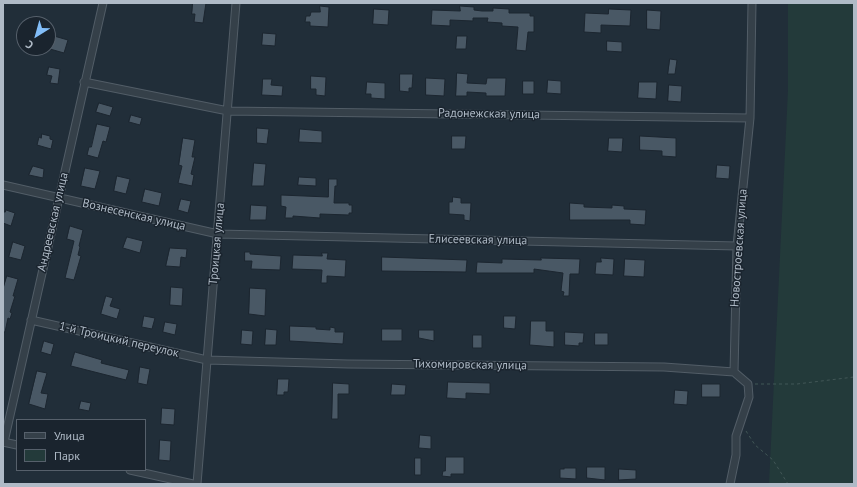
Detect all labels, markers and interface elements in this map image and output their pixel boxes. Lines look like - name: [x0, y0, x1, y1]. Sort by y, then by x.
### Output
- north arrow: [16, 16, 56, 56]
- text: С: [23, 37, 36, 52]
- street label: Радонежская улица: [438, 106, 540, 122]
- street label: Андреевская улица: [35, 171, 71, 273]
- street label: Новостроевская улица: [728, 188, 750, 308]
- street label: Вознесенская улица: [81, 196, 187, 234]
- street label: Троицкая улица: [206, 202, 228, 286]
- street label: Елисеевская улица: [429, 232, 527, 248]
- street label: 1-й Троицкий переулок: [58, 319, 180, 361]
- street label: Тихомировская улица: [413, 357, 527, 373]
- legend: [16, 419, 146, 471]
- text: Улица: [54, 428, 85, 443]
- text: Парк: [54, 448, 80, 463]

